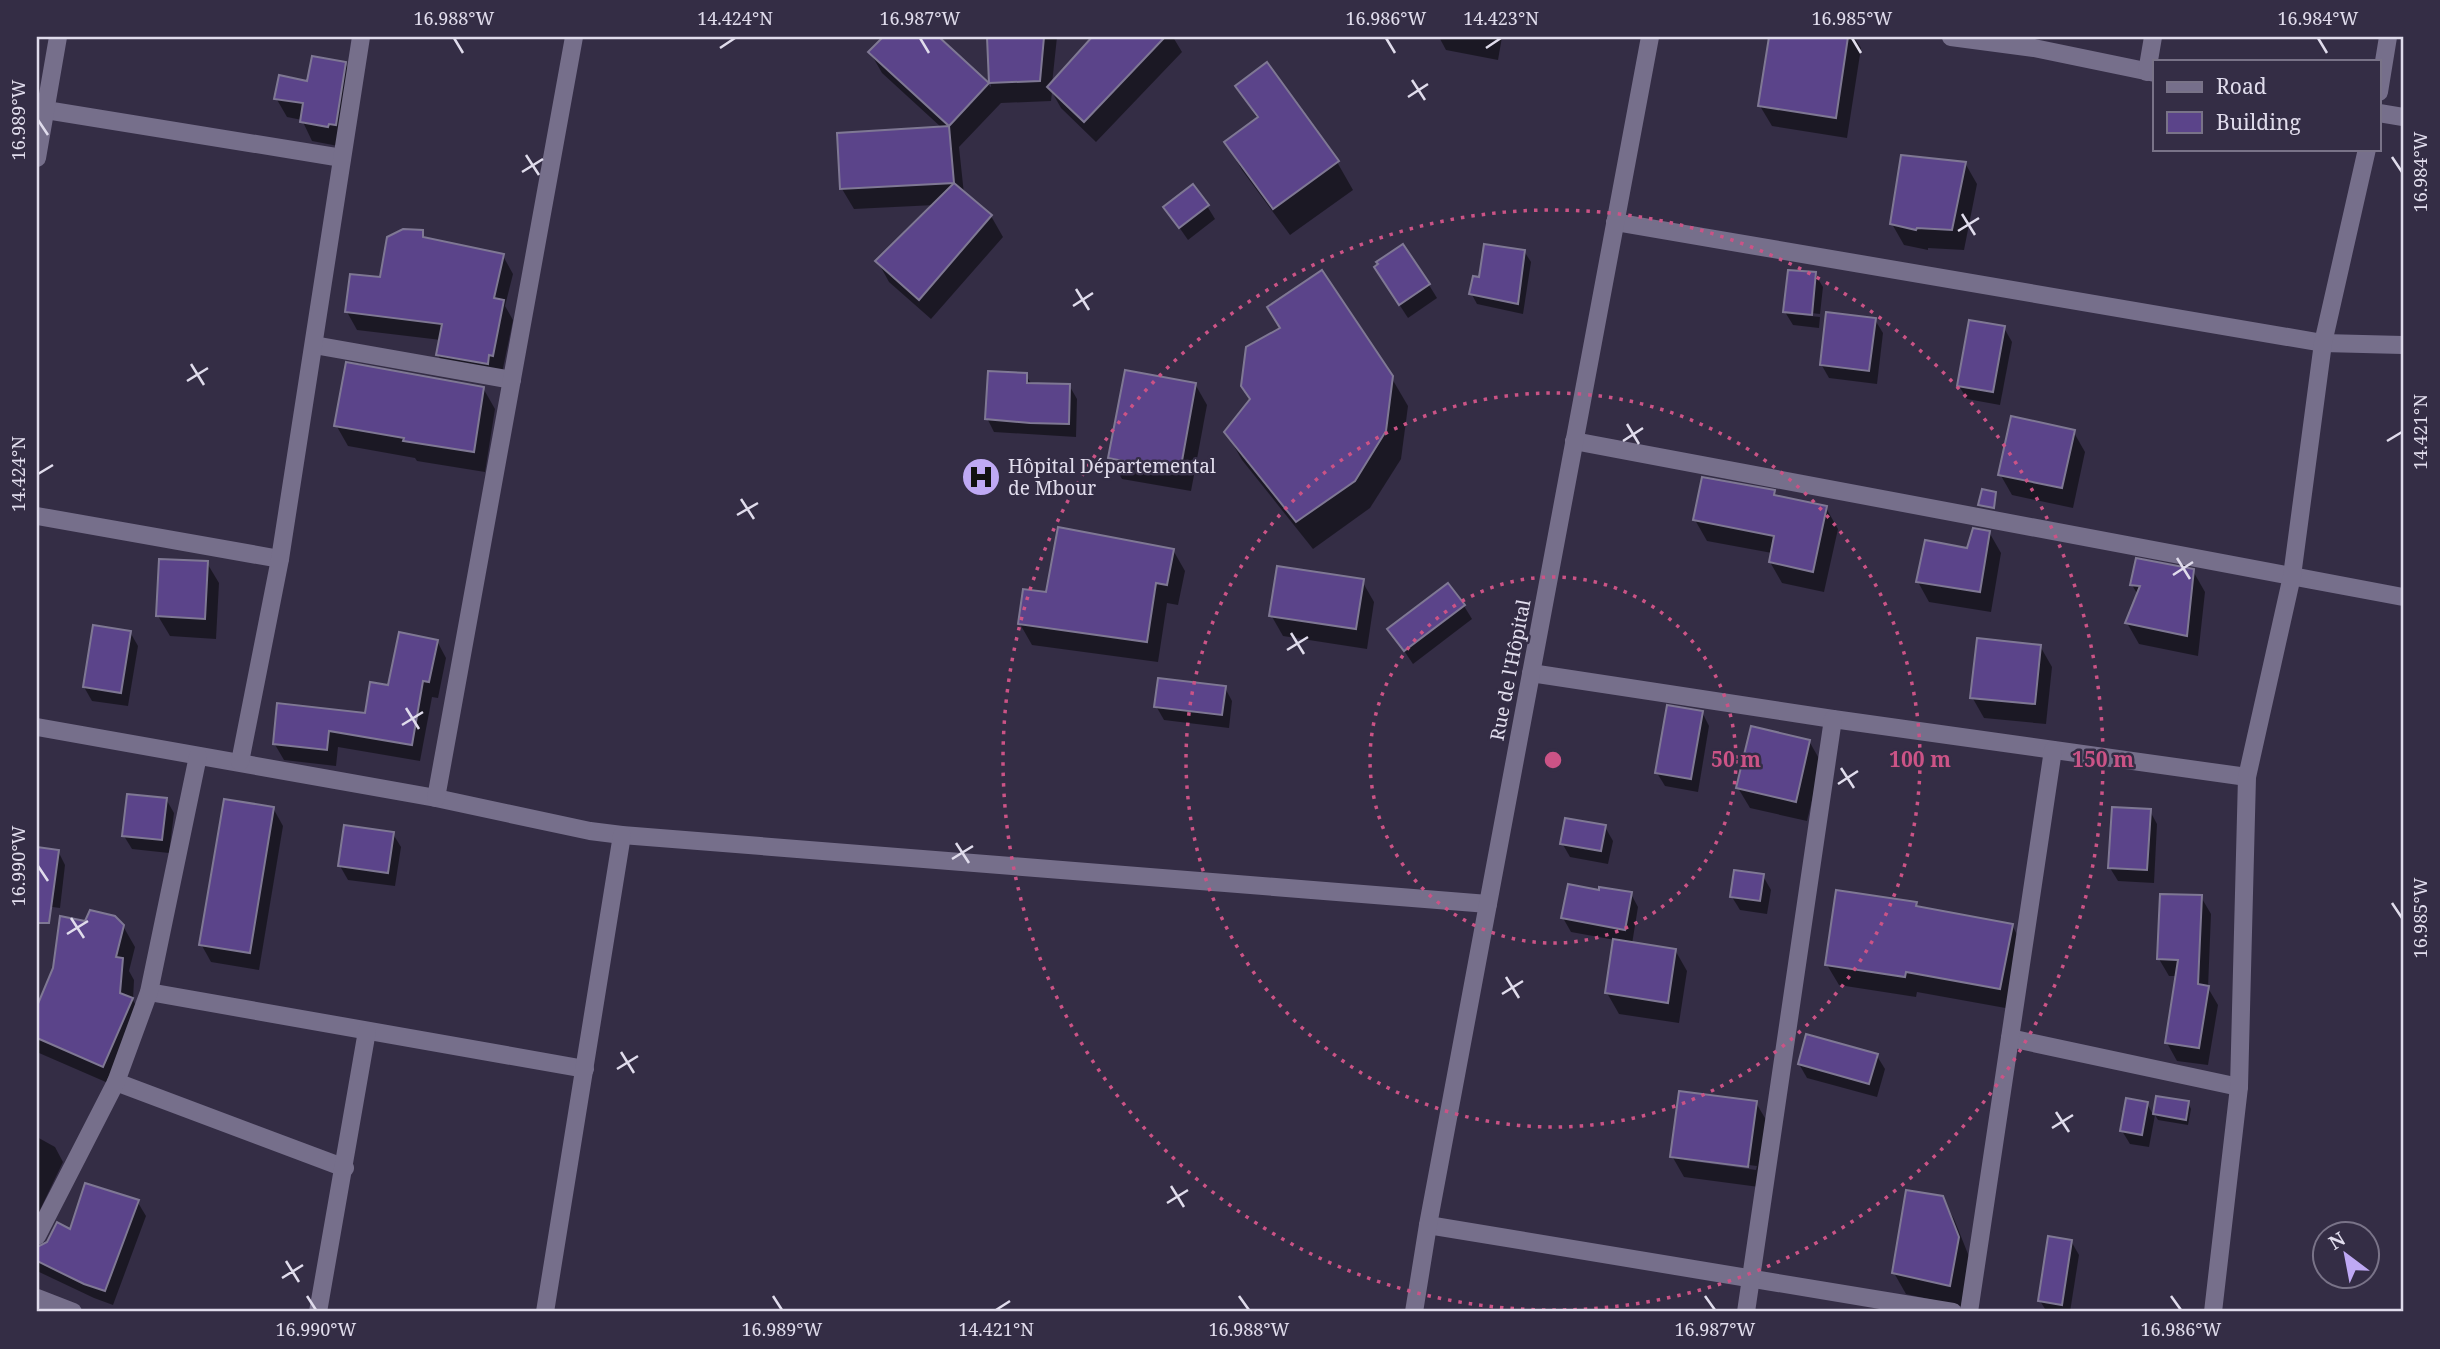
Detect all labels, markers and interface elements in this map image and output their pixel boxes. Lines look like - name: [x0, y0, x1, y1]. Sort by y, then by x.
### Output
- text: 16.988°W: [414, 6, 495, 30]
- text: 14.424°N: [697, 6, 773, 30]
- text: 16.987°W: [880, 6, 961, 30]
- text: 16.986°W: [1346, 6, 1427, 30]
- text: 14.423°N: [1463, 6, 1539, 30]
- text: 16.985°W: [1812, 6, 1893, 30]
- text: 16.984°W: [2278, 6, 2359, 30]
- legend: [2153, 60, 2380, 150]
- text: Road: [2216, 72, 2267, 100]
- text: 16.989°W: [6, 79, 30, 160]
- text: Building: [2216, 108, 2301, 136]
- text: 16.984°W: [2408, 131, 2432, 212]
- text: 14.421°N: [2408, 394, 2432, 470]
- text: 14.424°N: [6, 436, 30, 512]
- place label: Hôpital Départemental de Mbour: [1008, 453, 1216, 501]
- hospital icon: Hôpital Départemental de Mbour: [960, 456, 1002, 498]
- street label: Rue de l'Hôpital: [1484, 597, 1536, 743]
- text: 50 m: [1711, 745, 1761, 773]
- text: 100 m: [1889, 745, 1951, 773]
- text: 150 m: [2072, 745, 2134, 773]
- centre of rings: [1541, 748, 1565, 772]
- text: 16.990°W: [6, 825, 30, 906]
- text: 16.985°W: [2408, 877, 2432, 958]
- north arrow: [2310, 1220, 2380, 1290]
- text: N: [2324, 1226, 2350, 1256]
- text: 16.990°W: [276, 1317, 357, 1341]
- text: 16.989°W: [742, 1317, 823, 1341]
- text: 14.421°N: [958, 1317, 1034, 1341]
- text: 16.988°W: [1209, 1317, 1290, 1341]
- text: 16.987°W: [1675, 1317, 1756, 1341]
- text: 16.986°W: [2141, 1317, 2222, 1341]

